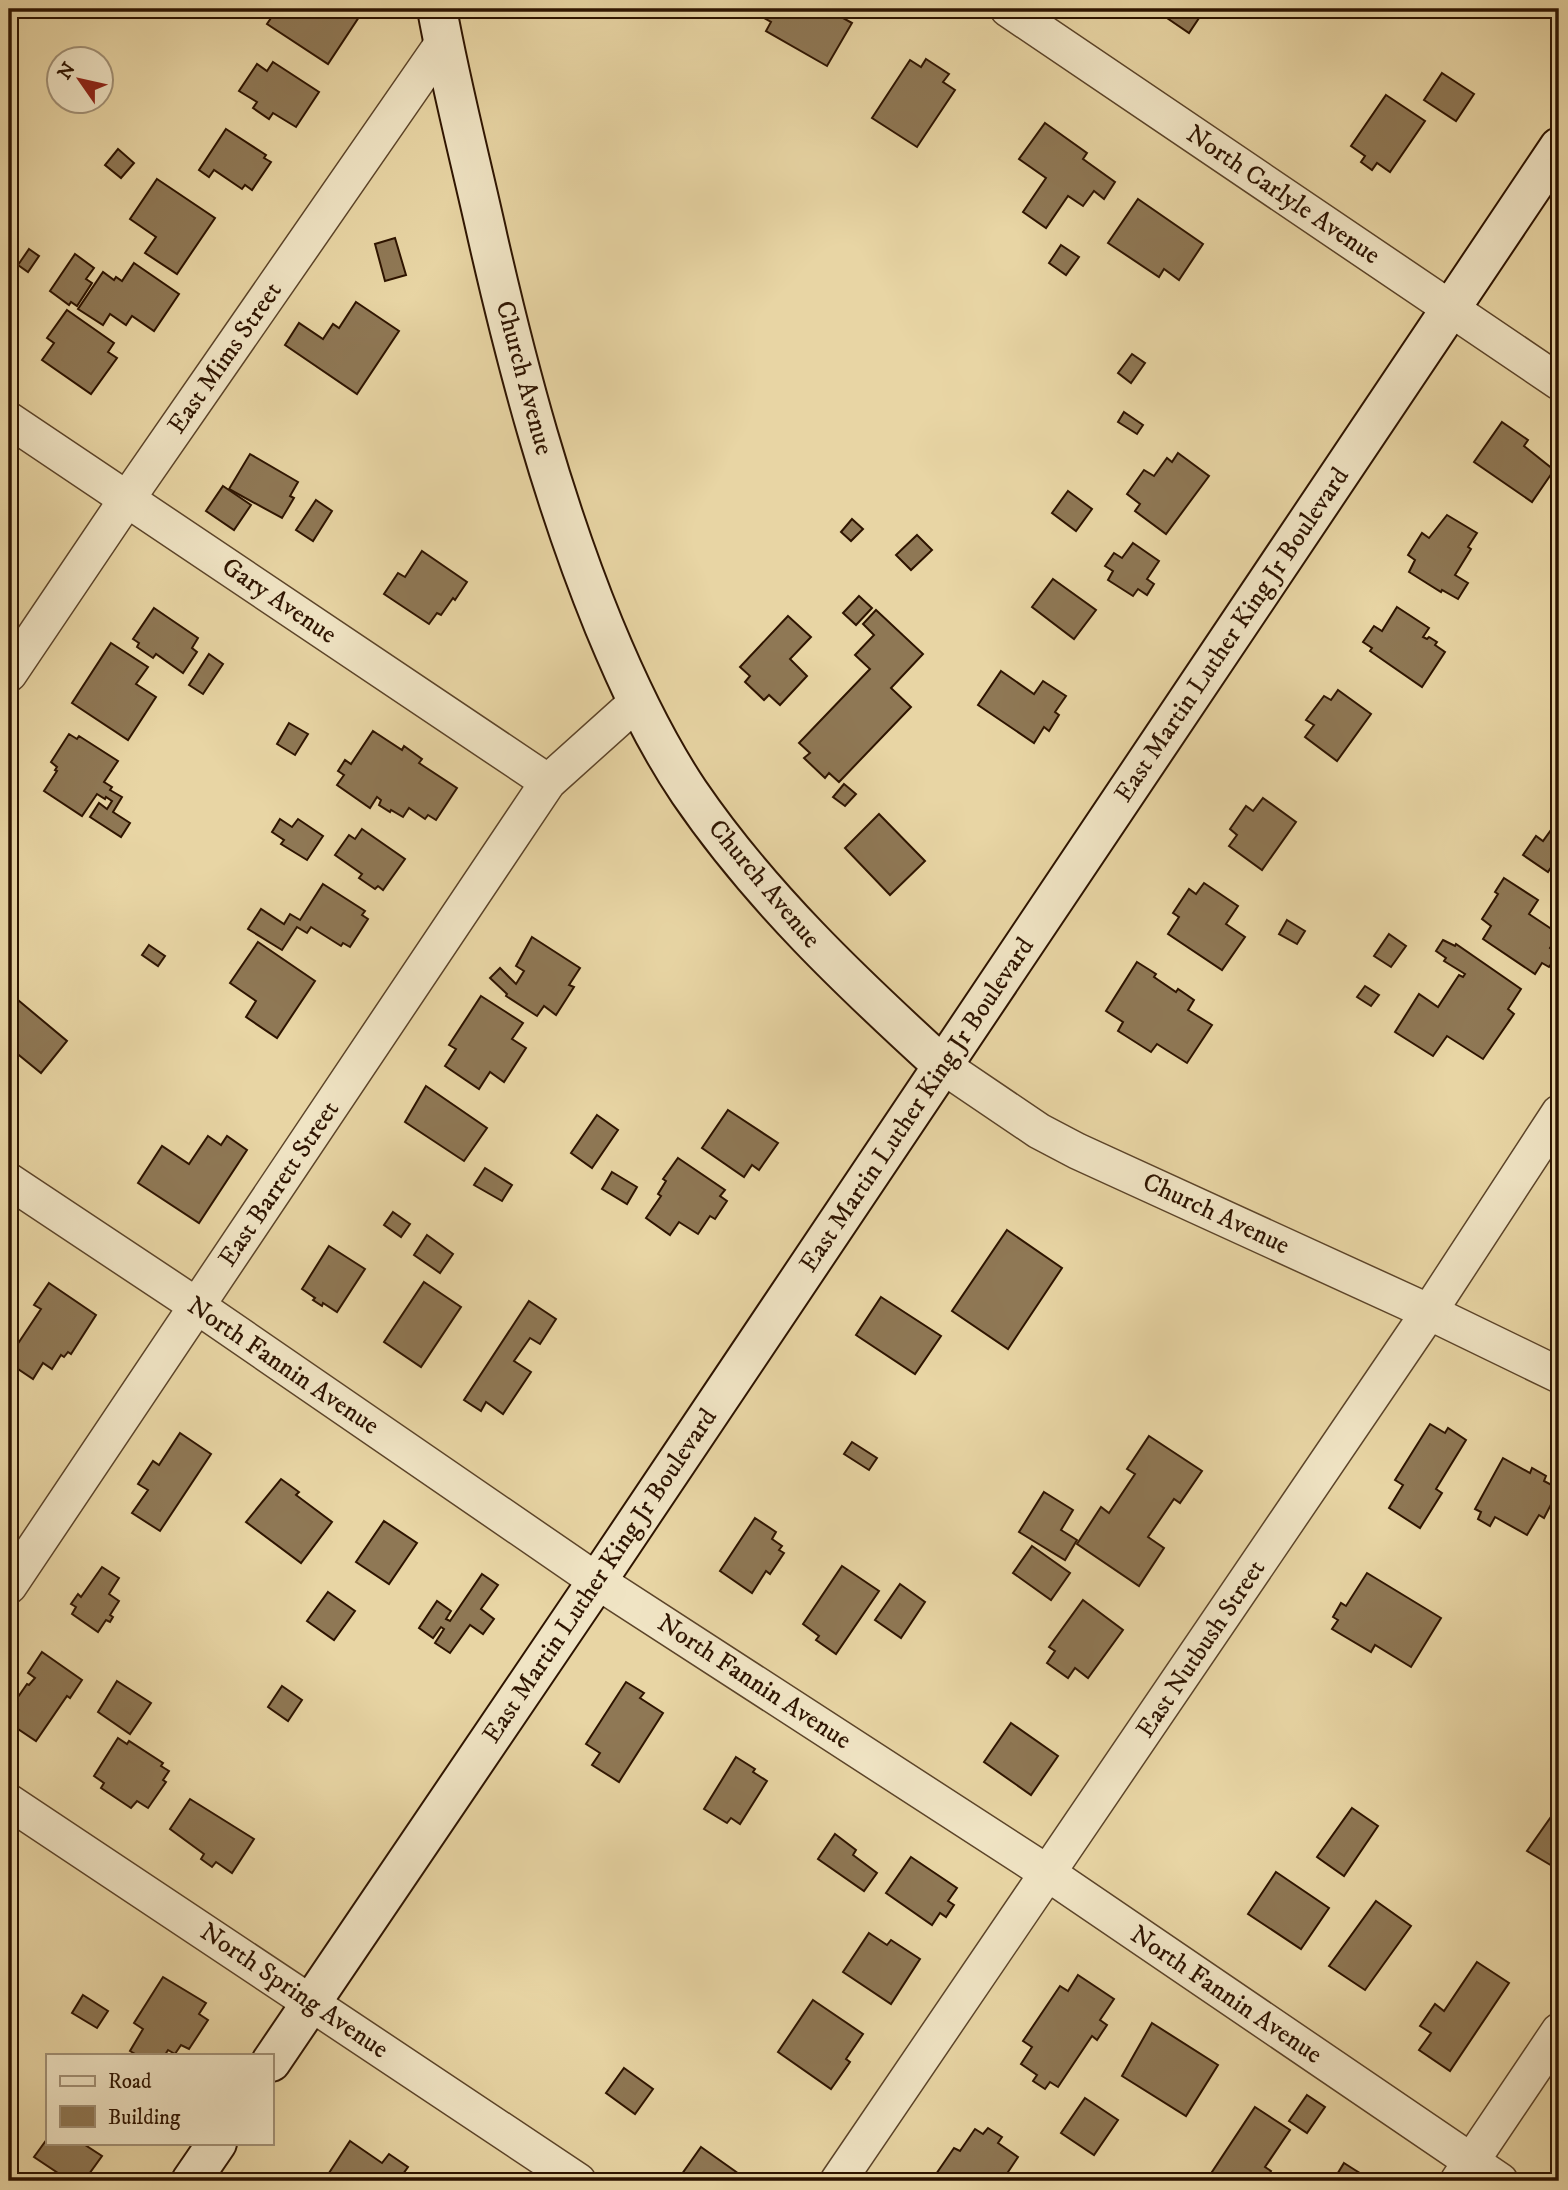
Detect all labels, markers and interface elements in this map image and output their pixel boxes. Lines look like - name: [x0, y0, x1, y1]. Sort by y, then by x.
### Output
- north arrow: [46, 46, 116, 116]
- text: N: [53, 58, 81, 84]
- street label: North Carlyle Avenue: [1180, 118, 1386, 272]
- street label: East Mims Street: [160, 276, 290, 440]
- street label: Church Avenue: [488, 297, 560, 459]
- street label: East Martin Luther King Jr Boulevard: [1107, 461, 1357, 809]
- street label: Gary Avenue: [215, 550, 343, 652]
- street label: Church Avenue: [700, 813, 828, 955]
- street label: East Martin Luther King Jr Boulevard: [792, 931, 1042, 1279]
- street label: East Barrett Street: [211, 1095, 347, 1273]
- street label: Church Avenue: [1137, 1166, 1295, 1262]
- street label: North Fannin Avenue: [181, 1289, 385, 1443]
- street label: East Martin Luther King Jr Boulevard: [475, 1402, 725, 1750]
- street label: East Nutbush Street: [1129, 1554, 1273, 1744]
- street label: North Fannin Avenue: [651, 1607, 857, 1757]
- street label: North Spring Avenue: [193, 1916, 395, 2066]
- street label: North Fannin Avenue: [1124, 1918, 1328, 2072]
- legend: [46, 2054, 273, 2144]
- text: Road: [108, 2069, 152, 2095]
- text: Building: [108, 2105, 181, 2131]

